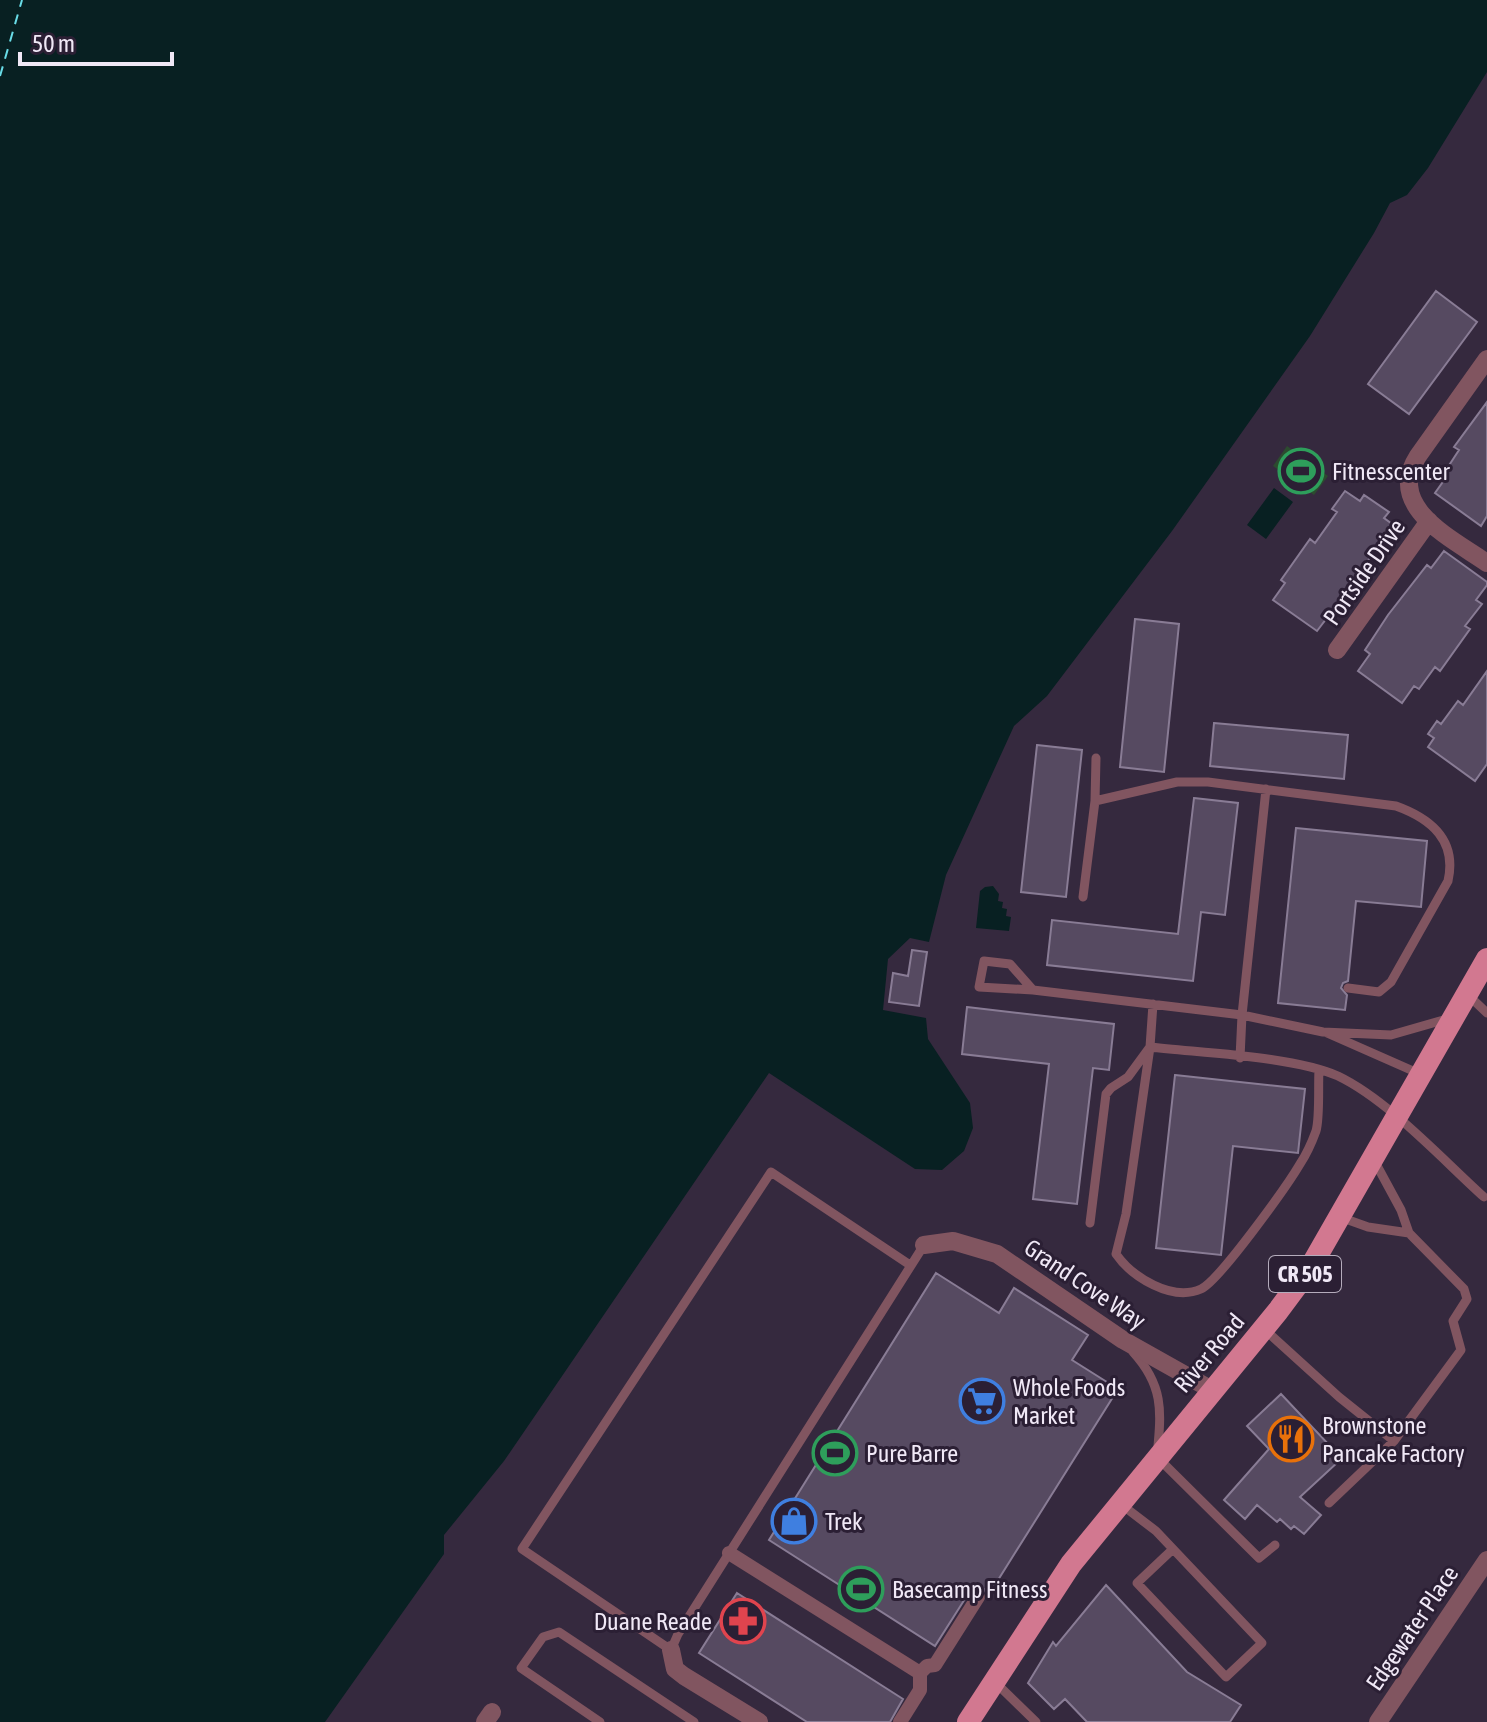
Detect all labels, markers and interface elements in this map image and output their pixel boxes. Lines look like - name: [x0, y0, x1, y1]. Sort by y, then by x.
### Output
- scale bar: [20, 16, 172, 66]
- text: 50 m: [32, 30, 75, 57]
- sports icon: Fitnesscenter: [1277, 447, 1325, 495]
- place label: Fitnesscenter: [1332, 458, 1451, 485]
- street label: Portside Drive: [1318, 514, 1410, 630]
- street label: Grand Cove Way: [1019, 1234, 1151, 1334]
- road number: CR 505: [1269, 1256, 1341, 1292]
- street label: River Road: [1168, 1308, 1250, 1398]
- place label: Whole Foods Market: [1013, 1374, 1125, 1429]
- supermarket icon: Whole Foods Market: [958, 1377, 1006, 1425]
- place label: Brownstone Pancake Factory: [1322, 1412, 1465, 1467]
- restaurant icon: Brownstone Pancake Factory: [1267, 1415, 1315, 1463]
- sports icon: Pure Barre: [811, 1429, 859, 1477]
- place label: Pure Barre: [866, 1440, 958, 1467]
- shop icon: Trek: [770, 1497, 818, 1545]
- place label: Trek: [825, 1508, 863, 1535]
- street label: Edgewater Place: [1360, 1561, 1464, 1695]
- sports icon: Basecamp Fitness: [837, 1565, 885, 1613]
- place label: Basecamp Fitness: [892, 1576, 1047, 1603]
- pharmacy icon: Duane Reade: [719, 1597, 767, 1645]
- place label: Duane Reade: [594, 1608, 712, 1635]

